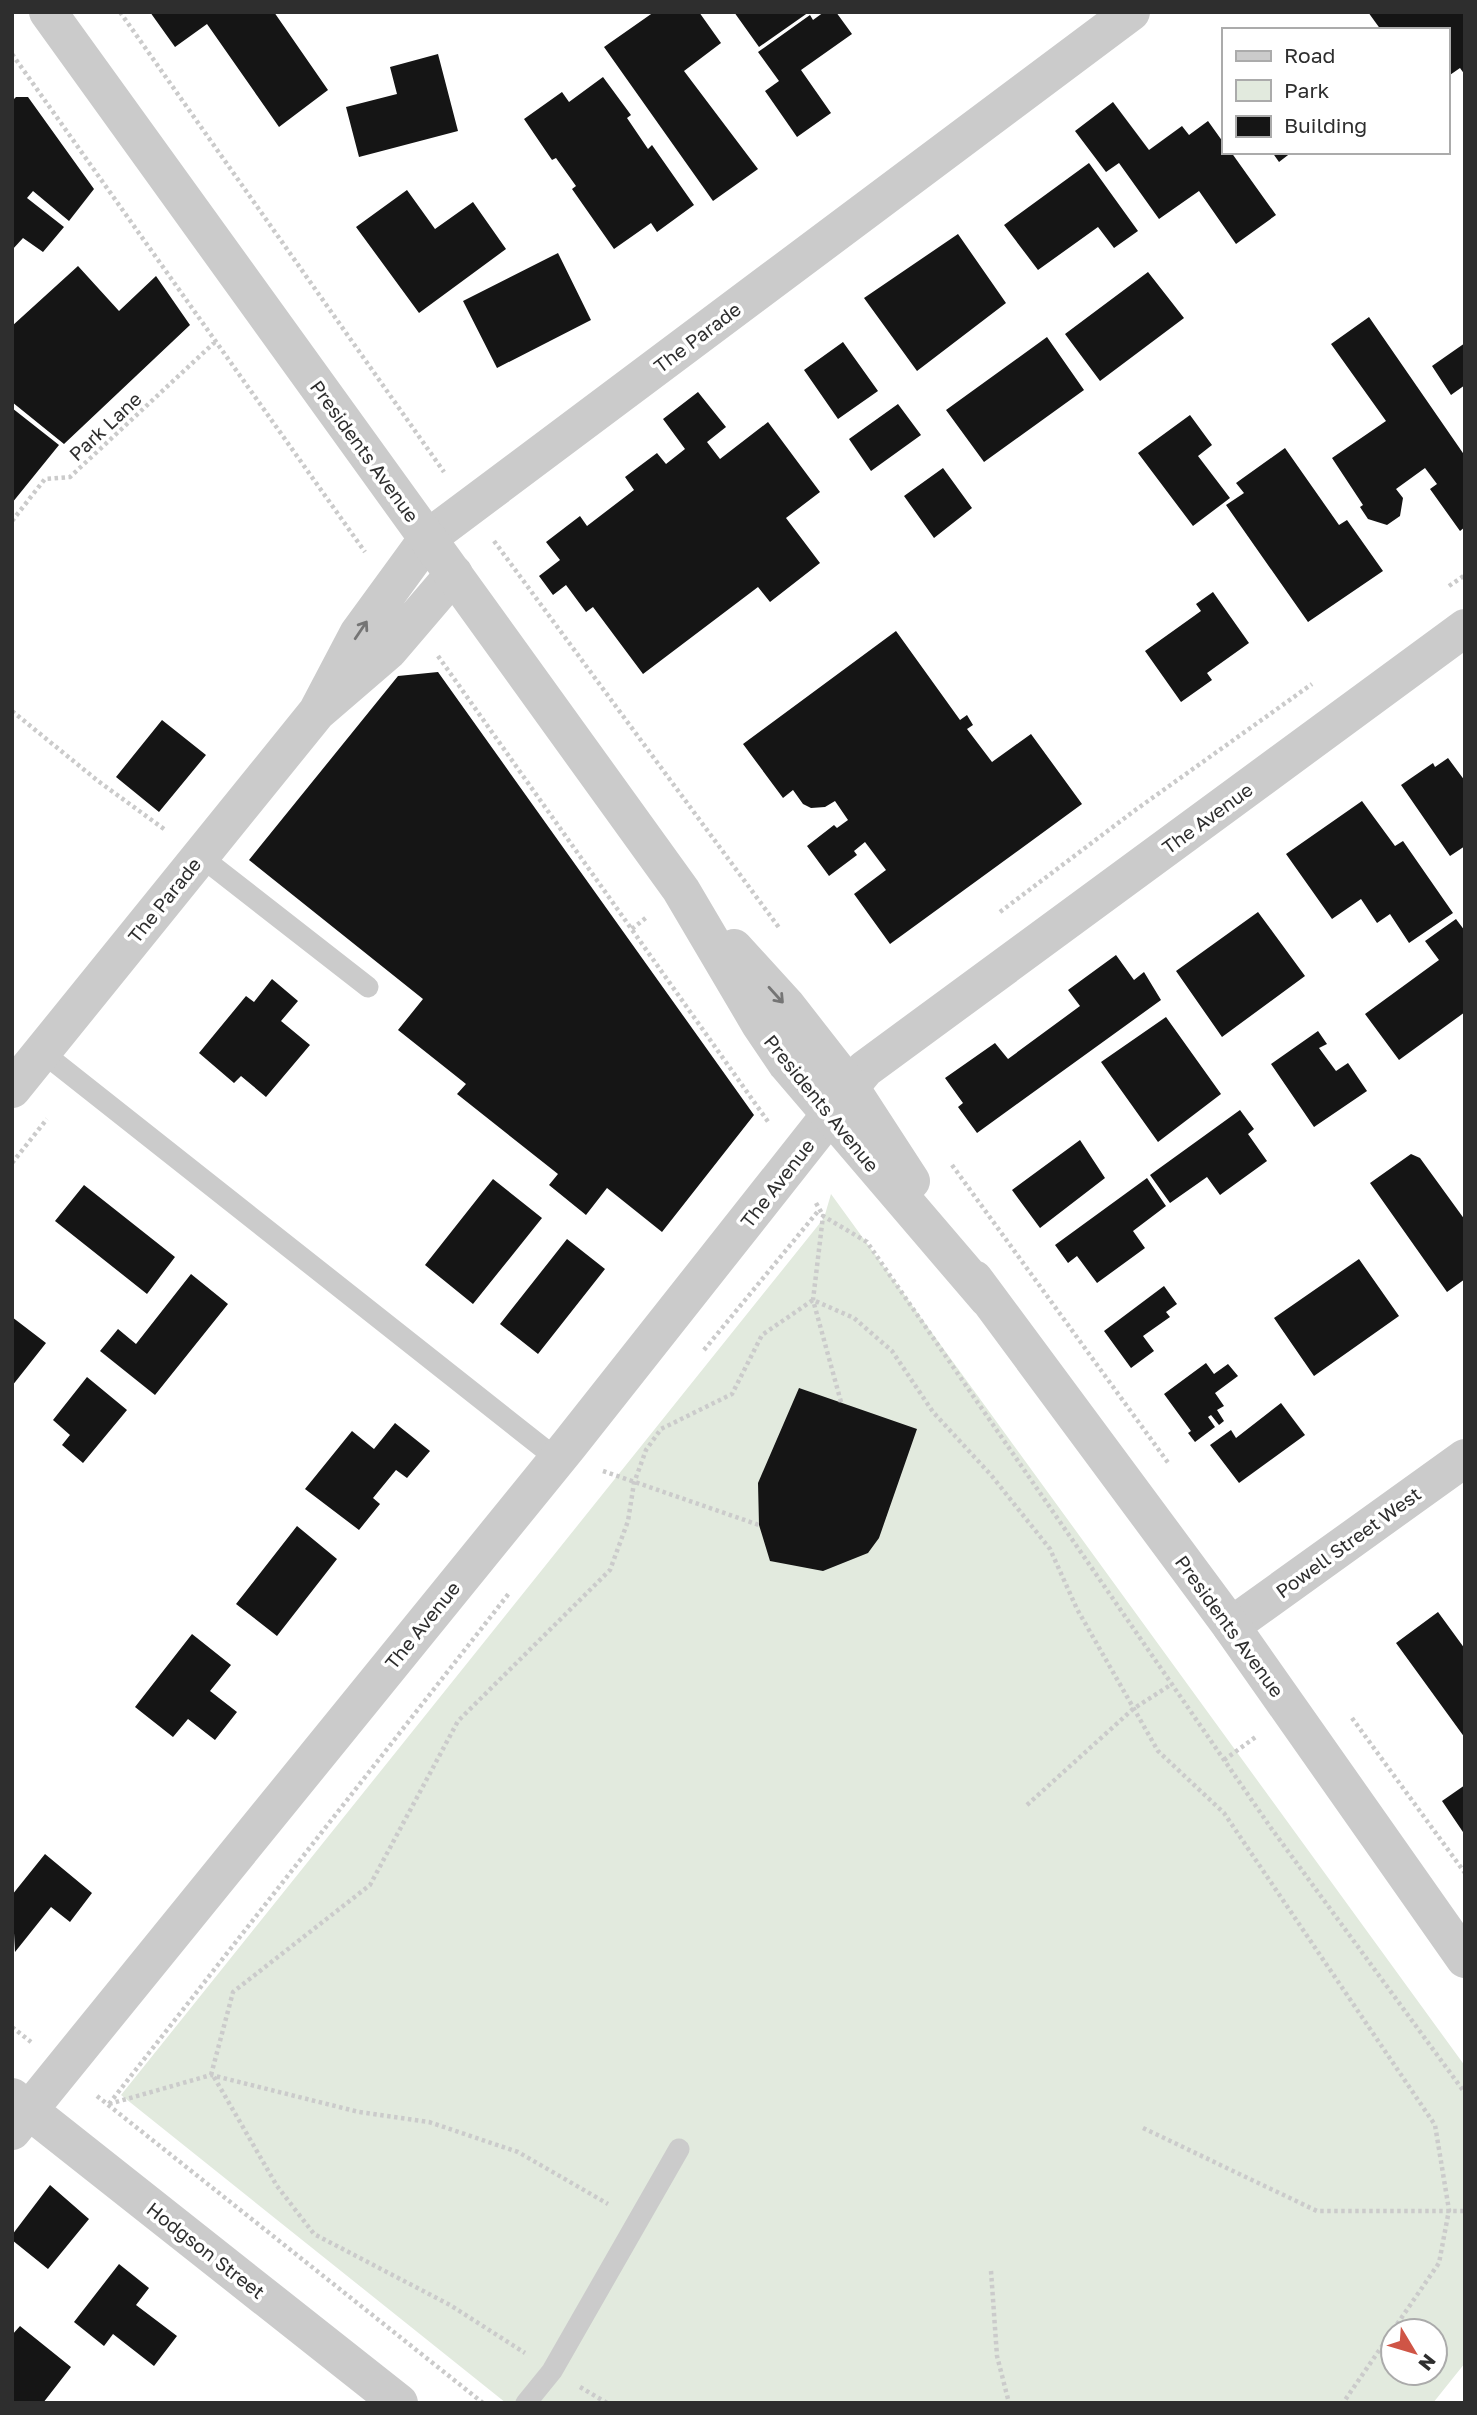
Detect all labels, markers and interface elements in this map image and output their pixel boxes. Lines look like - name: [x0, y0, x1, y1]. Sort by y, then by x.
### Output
- legend: [1222, 28, 1449, 154]
- text: Road: [1284, 42, 1335, 68]
- text: Park: [1284, 77, 1330, 103]
- text: Building: [1284, 112, 1367, 138]
- street label: The Parade: [649, 297, 745, 377]
- street label: Presidents Avenue: [306, 376, 424, 526]
- street label: Park Lane: [64, 387, 146, 465]
- one-way arrow: [354, 621, 368, 641]
- street label: The Avenue: [1157, 777, 1257, 859]
- street label: The Parade: [123, 853, 205, 947]
- one-way arrow: [768, 985, 784, 1003]
- street label: Presidents Avenue: [760, 1030, 884, 1176]
- street label: The Avenue: [735, 1134, 819, 1232]
- street label: Powell Street West: [1271, 1482, 1425, 1602]
- street label: Presidents Avenue: [1171, 1551, 1289, 1701]
- street label: The Avenue: [380, 1576, 464, 1674]
- street label: Hodgson Street: [142, 2197, 270, 2303]
- north arrow: [1379, 2317, 1449, 2387]
- text: N: [1414, 2350, 1441, 2376]

